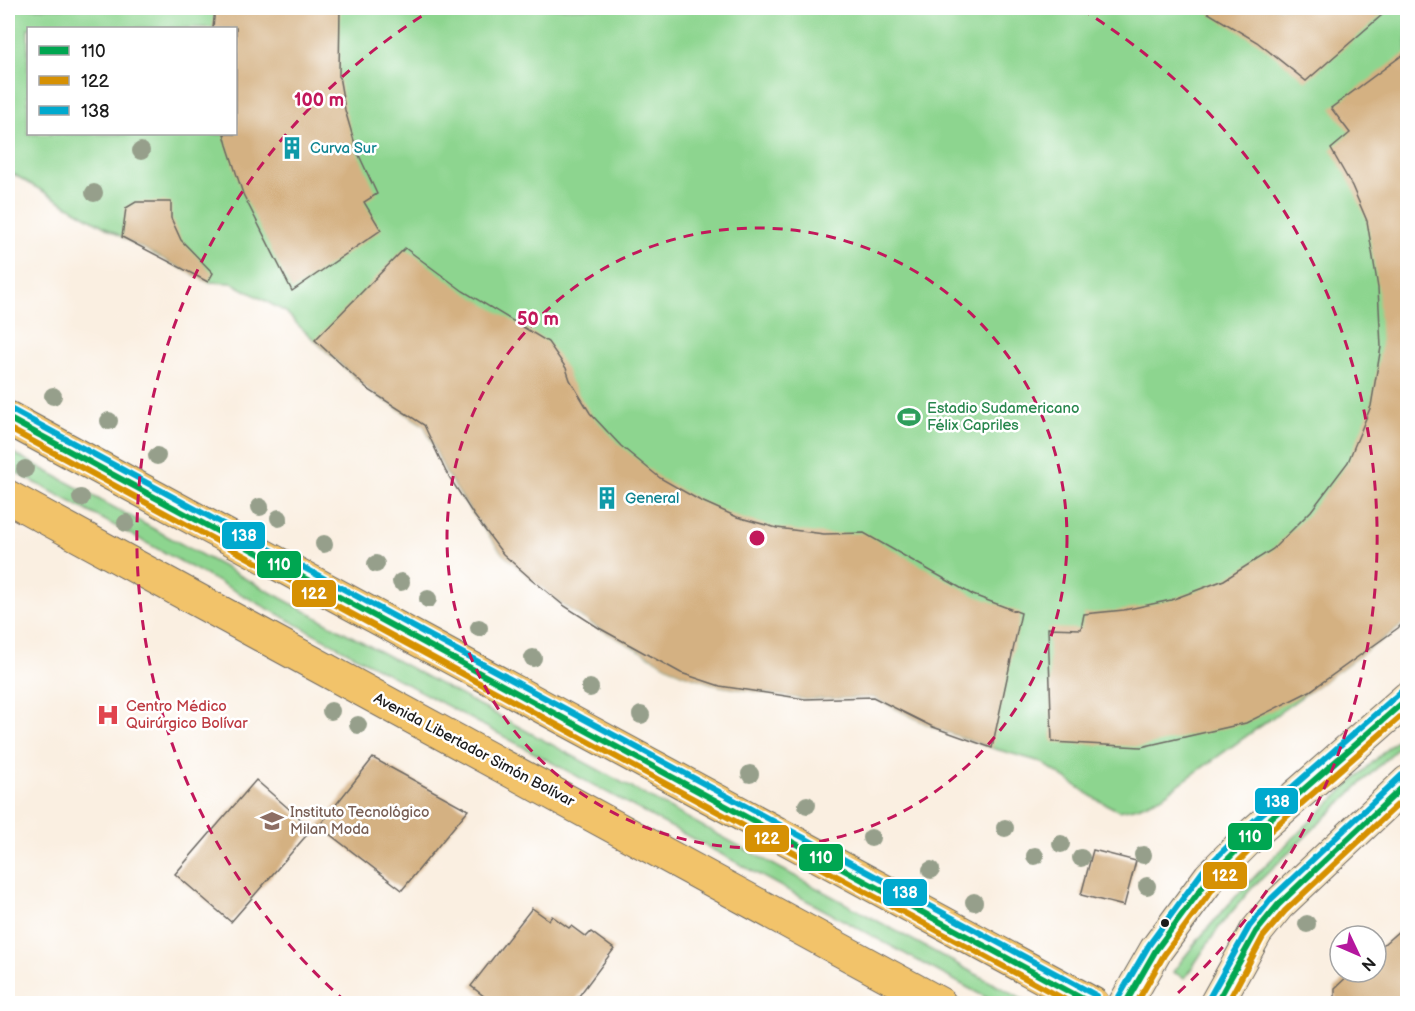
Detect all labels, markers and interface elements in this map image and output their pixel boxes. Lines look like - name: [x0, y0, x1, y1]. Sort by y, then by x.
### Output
- legend: [27, 27, 237, 135]
- text: 110: [81, 41, 106, 62]
- text: 122: [81, 71, 110, 92]
- text: 100 m: [294, 90, 344, 111]
- text: 138: [81, 101, 110, 122]
- building icon: Curva Sur: [279, 135, 305, 161]
- place label: Curva Sur: [310, 139, 377, 158]
- text: 50 m: [517, 309, 559, 330]
- place label: Estadio Sudamericano Félix Capriles: [927, 399, 1080, 435]
- sports icon: Estadio Sudamericano Félix Capriles: [896, 404, 922, 430]
- building icon: General: [594, 485, 620, 511]
- place label: General: [625, 489, 679, 508]
- line badge: 138: [221, 521, 266, 550]
- text: 138: [231, 527, 257, 546]
- centre of rings: [747, 528, 767, 548]
- line badge: 110: [256, 550, 302, 579]
- text: 110: [267, 556, 291, 575]
- line badge: 122: [291, 579, 337, 608]
- text: 122: [301, 585, 327, 604]
- street label: Avenida Libertador Simón Bolívar: [370, 689, 578, 811]
- place label: Centro Médico Quirúrgico Bolívar: [126, 697, 248, 733]
- hospital icon: Centro Médico Quirúrgico Bolívar: [95, 702, 121, 728]
- line badge: 138: [1254, 787, 1299, 815]
- text: 138: [1264, 793, 1290, 812]
- place label: Instituto Tecnológico Milan Moda: [290, 803, 430, 839]
- school or university icon: Instituto Tecnológico Milan Moda: [259, 808, 285, 834]
- line badge: 110: [1227, 822, 1273, 851]
- line badge: 122: [744, 824, 790, 853]
- text: 110: [1238, 828, 1262, 847]
- text: 122: [754, 830, 780, 849]
- line badge: 110: [798, 843, 844, 872]
- text: 110: [809, 849, 833, 868]
- line badge: 122: [1202, 861, 1248, 890]
- text: 122: [1212, 867, 1238, 886]
- line badge: 138: [882, 878, 928, 907]
- text: 138: [892, 884, 918, 903]
- unlabelled marker: [1159, 917, 1171, 929]
- north arrow: [1328, 924, 1388, 984]
- text: N: [1357, 952, 1379, 974]

